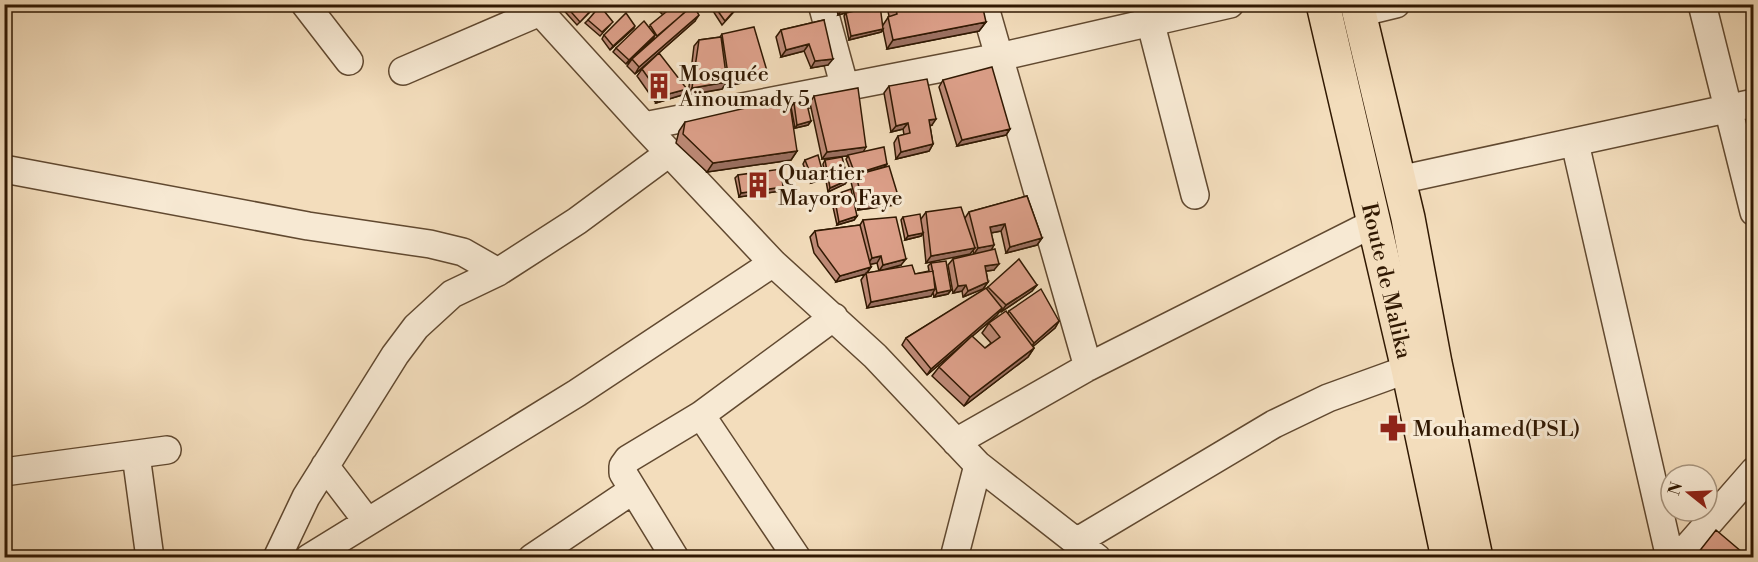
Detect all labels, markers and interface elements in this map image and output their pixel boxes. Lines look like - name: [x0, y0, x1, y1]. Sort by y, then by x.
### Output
- place label: Mosquée Aïnoumady 5: [678, 61, 810, 113]
- building icon: Mosquée Aïnoumady 5: [644, 71, 674, 101]
- place label: Quartier Mayoro Faye: [778, 160, 903, 212]
- building icon: Quartier Mayoro Faye: [743, 170, 773, 200]
- street label: Route de Malika: [1355, 200, 1417, 362]
- pharmacy icon: Mouhamed(PSL): [1378, 413, 1408, 443]
- place label: Mouhamed(PSL): [1413, 416, 1580, 443]
- north arrow: [1659, 463, 1719, 523]
- text: N: [1664, 479, 1687, 498]

